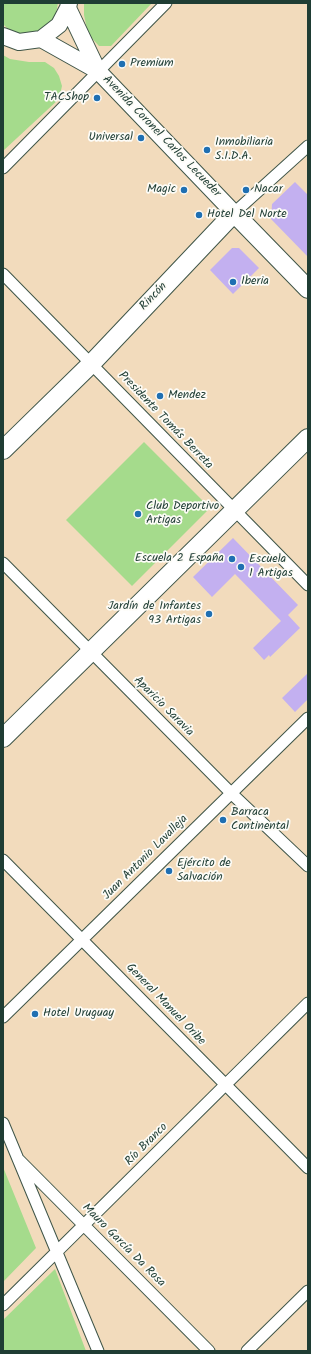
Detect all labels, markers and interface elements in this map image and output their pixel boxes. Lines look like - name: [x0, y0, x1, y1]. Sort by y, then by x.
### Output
- place label: Premium: [130, 57, 174, 71]
- marker: Premium: [117, 59, 127, 69]
- street label: Avenida Coronel Carlos Lecueder: [99, 73, 223, 201]
- place label: TACShop: [44, 91, 89, 105]
- marker: TACShop: [92, 93, 102, 103]
- place label: Universal: [88, 131, 133, 145]
- marker: Universal: [136, 133, 146, 143]
- place label: Inmobiliaria S.I.D.A.: [215, 136, 273, 164]
- marker: Inmobiliaria S.I.D.A.: [202, 145, 212, 155]
- place label: Magic: [147, 183, 176, 197]
- place label: Nacar: [254, 183, 283, 197]
- marker: Magic: [179, 185, 189, 195]
- marker: Nacar: [241, 185, 251, 195]
- place label: Hotel Del Norte: [207, 208, 287, 222]
- marker: Hotel Del Norte: [194, 210, 204, 220]
- place label: Iberia: [241, 275, 269, 289]
- marker: Iberia: [228, 277, 238, 287]
- street label: Rincón: [137, 280, 171, 314]
- street label: Presidente Tomás Berreta: [115, 369, 215, 473]
- place label: Mendez: [168, 389, 206, 403]
- marker: Mendez: [155, 391, 165, 401]
- place label: Club Deportivo Artigas: [146, 500, 219, 528]
- marker: Club Deportivo Artigas: [133, 509, 143, 519]
- place label: Escuela 2 España: [135, 552, 224, 566]
- place label: Escuela 1 Artigas: [249, 553, 293, 581]
- marker: Escuela 2 España: [227, 554, 237, 564]
- marker: Escuela 1 Artigas: [236, 562, 246, 572]
- place label: Jardín de Infantes 93 Artigas: [108, 600, 201, 628]
- marker: Jardín de Infantes 93 Artigas: [204, 609, 214, 619]
- street label: Aparicio Saravia: [130, 674, 196, 740]
- place label: Barraca Continental: [231, 806, 289, 834]
- street label: Juan Antonio Lavalleja: [100, 812, 192, 904]
- marker: Barraca Continental: [218, 815, 228, 825]
- place label: Ejército de Salvación: [177, 857, 231, 885]
- marker: Ejército de Salvación: [164, 866, 174, 876]
- street label: General Manuel Oribe: [122, 961, 208, 1049]
- place label: Hotel Uruguay: [43, 1007, 114, 1021]
- marker: Hotel Uruguay: [30, 1009, 40, 1019]
- street label: Río Branco: [123, 1121, 171, 1169]
- street label: Mauro García Da Rosa: [78, 1201, 168, 1291]

